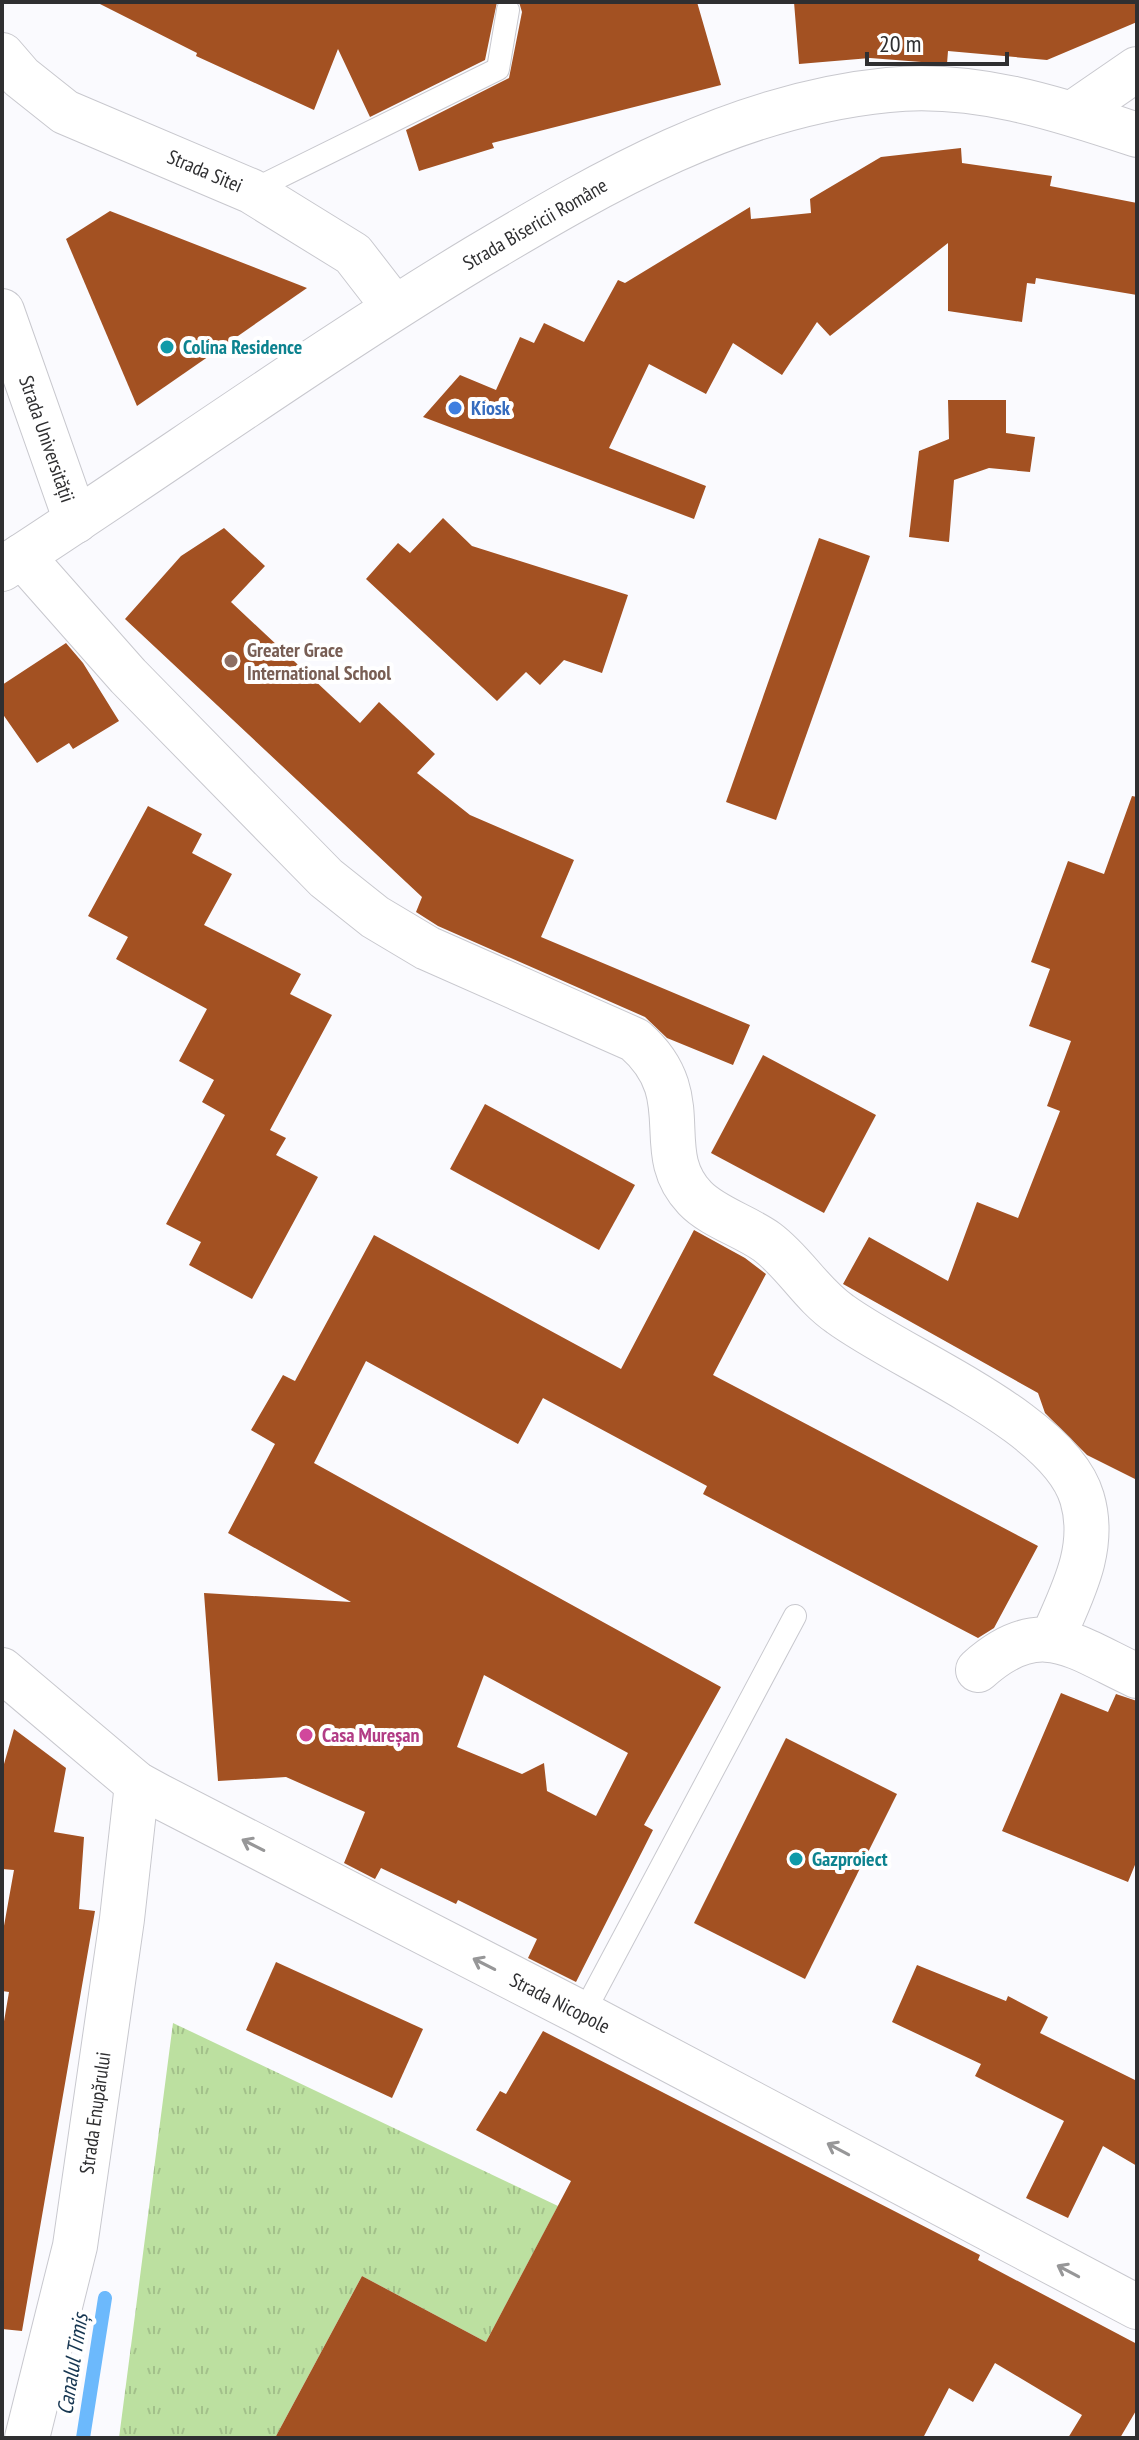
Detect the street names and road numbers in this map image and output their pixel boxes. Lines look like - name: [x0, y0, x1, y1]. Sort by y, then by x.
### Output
- street label: Strada Sitei: [163, 144, 247, 198]
- street label: Strada Bisericii Române: [458, 172, 612, 276]
- street label: Strada Universității: [13, 372, 81, 506]
- street label: Strada Nicopole: [505, 1967, 615, 2039]
- street label: Strada Enupărului: [74, 2050, 116, 2176]

